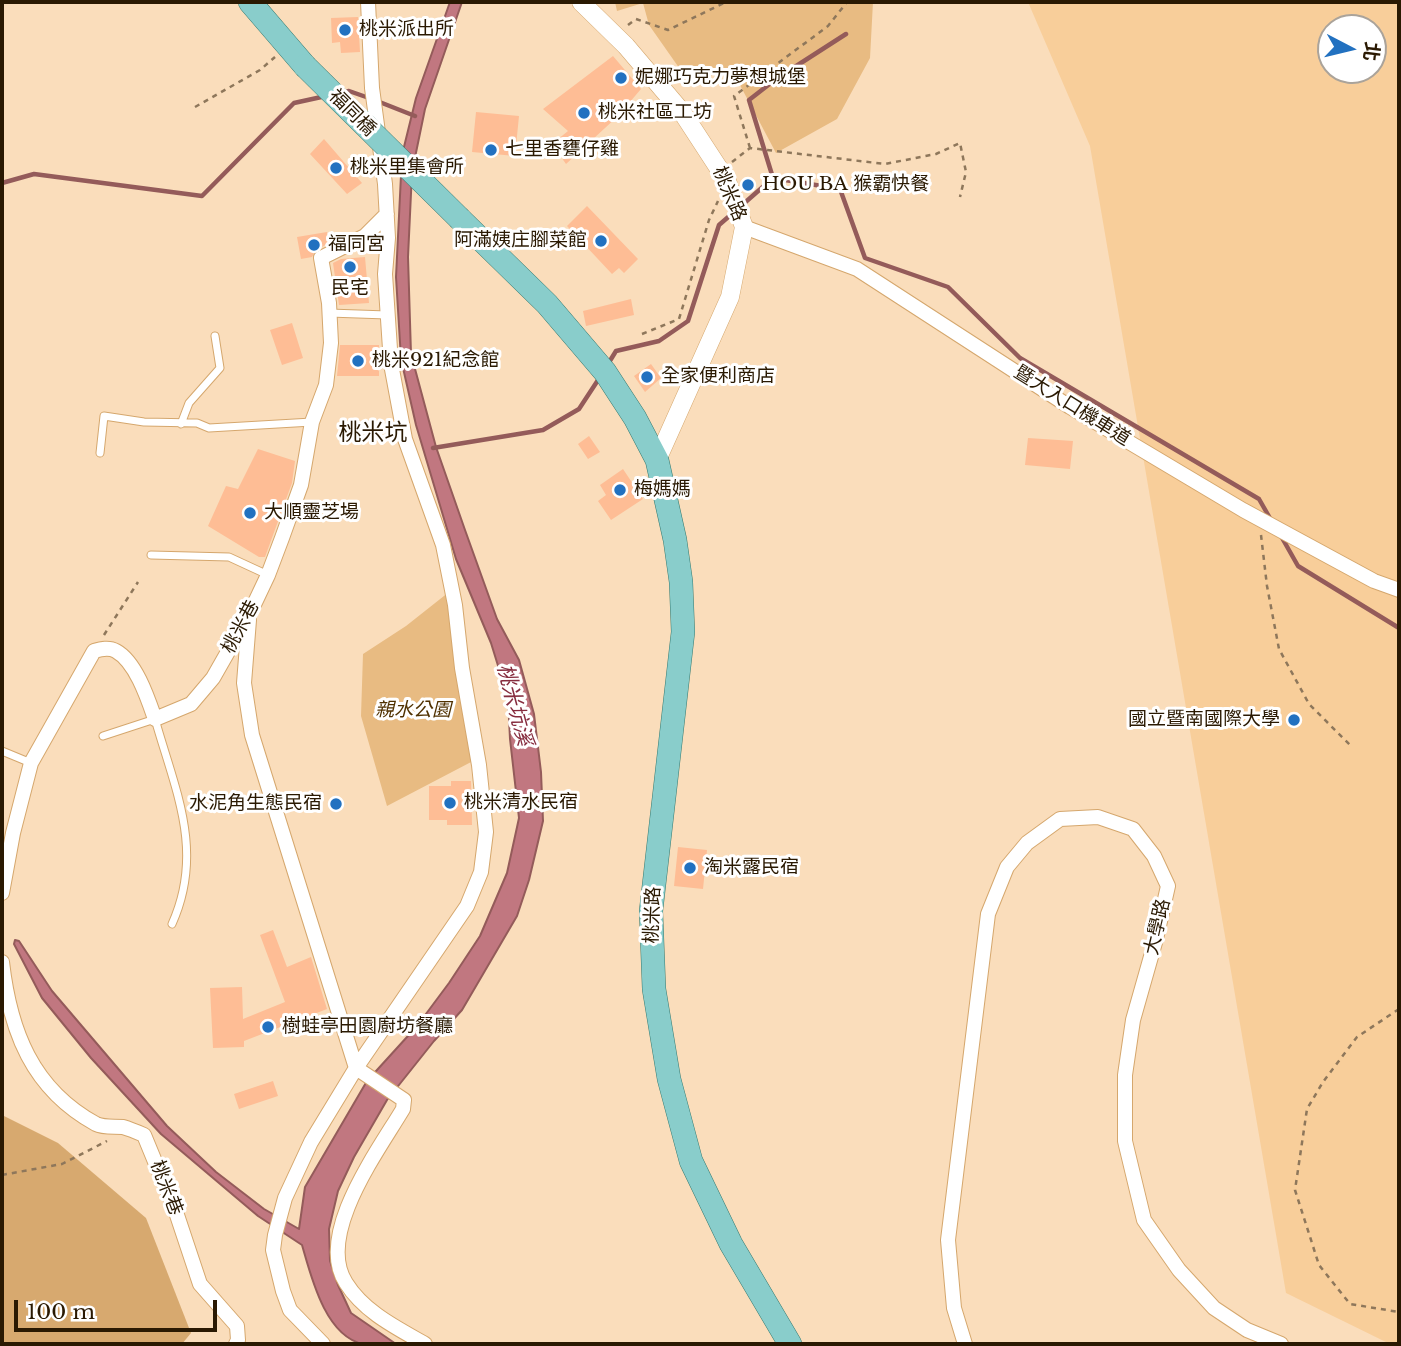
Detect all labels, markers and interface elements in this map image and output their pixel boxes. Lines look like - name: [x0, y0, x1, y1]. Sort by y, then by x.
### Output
- north arrow: [1317, 14, 1387, 84]
- place label: 桃米派出所: [359, 19, 454, 41]
- marker: 桃米派出所: [337, 22, 353, 38]
- text: 北: [1359, 41, 1384, 62]
- place label: 妮娜巧克力夢想城堡: [635, 67, 806, 89]
- marker: 妮娜巧克力夢想城堡: [613, 70, 629, 86]
- street label: 福同橋: [324, 85, 380, 141]
- place label: 桃米社區工坊: [598, 102, 712, 124]
- marker: 桃米社區工坊: [576, 105, 592, 121]
- place label: 七里香甕仔雞: [505, 139, 619, 161]
- marker: 七里香甕仔雞: [483, 142, 499, 158]
- place label: 桃米里集會所: [350, 157, 464, 179]
- marker: 桃米里集會所: [328, 160, 344, 176]
- street label: 桃米路: [707, 163, 751, 225]
- place label: HOU BA 猴霸快餐: [762, 174, 929, 196]
- marker: HOU BA 猴霸快餐: [740, 177, 756, 193]
- place label: 阿滿姨庄腳菜館: [454, 230, 587, 252]
- marker: 阿滿姨庄腳菜館: [593, 233, 609, 249]
- place label: 福同宮: [328, 234, 385, 256]
- marker: 福同宮: [306, 237, 322, 253]
- marker: 民宅: [342, 259, 358, 275]
- place label: 民宅: [331, 278, 369, 300]
- place label: 桃米921紀念館: [372, 350, 499, 372]
- marker: 桃米921紀念館: [350, 353, 366, 369]
- street label: 暨大入口機車道: [1010, 361, 1134, 451]
- place label: 全家便利商店: [661, 366, 775, 388]
- marker: 全家便利商店: [639, 369, 655, 385]
- district label: 桃米坑: [339, 420, 407, 448]
- place label: 梅媽媽: [634, 479, 691, 501]
- marker: 梅媽媽: [612, 482, 628, 498]
- place label: 大順靈芝場: [264, 502, 359, 524]
- marker: 大順靈芝場: [242, 505, 258, 521]
- street label: 桃米巷: [218, 596, 264, 658]
- water label: 桃米坑溪: [491, 661, 537, 749]
- park label: 親水公園: [375, 700, 451, 722]
- place label: 國立暨南國際大學: [1128, 709, 1280, 731]
- marker: 國立暨南國際大學: [1286, 712, 1302, 728]
- place label: 桃米清水民宿: [464, 792, 578, 814]
- place label: 水泥角生態民宿: [189, 793, 322, 815]
- marker: 桃米清水民宿: [442, 795, 458, 811]
- marker: 水泥角生態民宿: [328, 796, 344, 812]
- place label: 淘米露民宿: [704, 857, 799, 879]
- marker: 淘米露民宿: [682, 860, 698, 876]
- street label: 桃米路: [641, 886, 665, 944]
- street label: 大學路: [1140, 897, 1176, 957]
- place label: 樹蛙亭田園廚坊餐廳: [282, 1016, 453, 1038]
- marker: 樹蛙亭田園廚坊餐廳: [260, 1019, 276, 1035]
- street label: 桃米巷: [145, 1157, 187, 1219]
- scale bar: [18, 1286, 220, 1330]
- text: 100 m: [27, 1299, 95, 1325]

